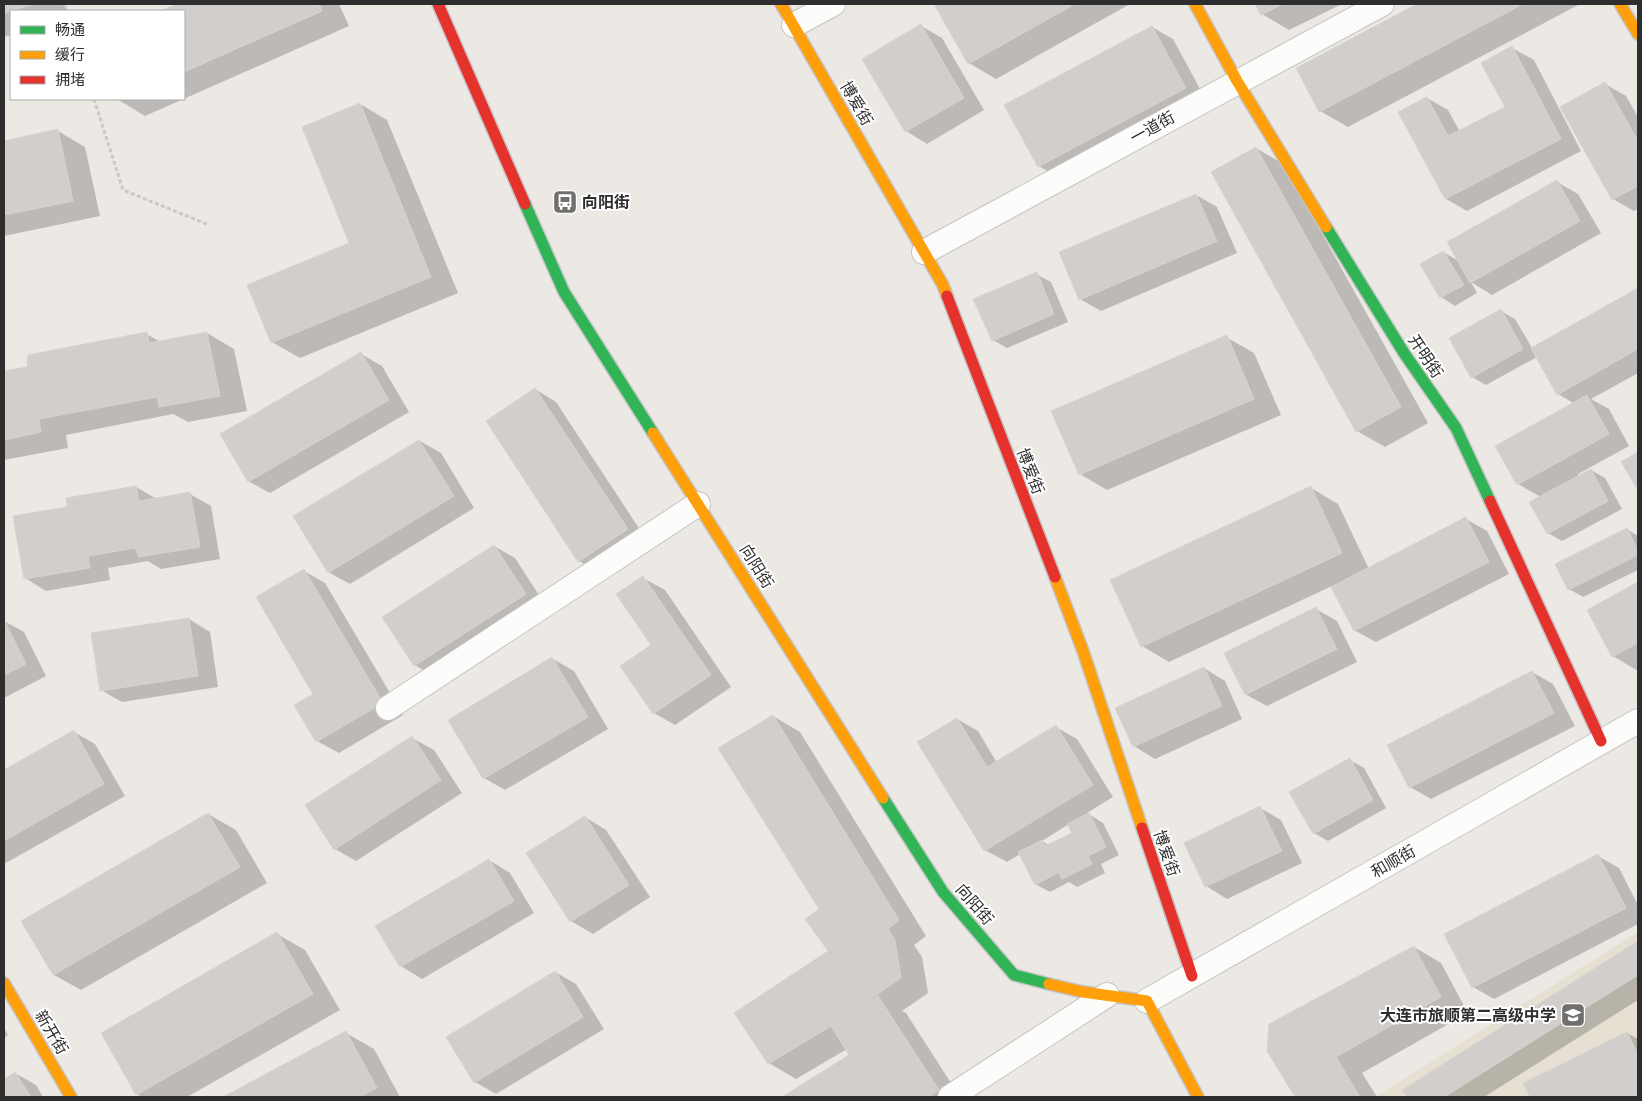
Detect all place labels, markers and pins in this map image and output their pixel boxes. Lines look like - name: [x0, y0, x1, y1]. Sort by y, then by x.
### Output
- bus stop icon: 向阳街: [552, 189, 578, 215]
- place label: 向阳街: [582, 192, 630, 213]
- school or university icon: 大连市旅顺第二高级中学: [1560, 1002, 1586, 1028]
- place label: 大连市旅顺第二高级中学: [1380, 1005, 1556, 1026]

